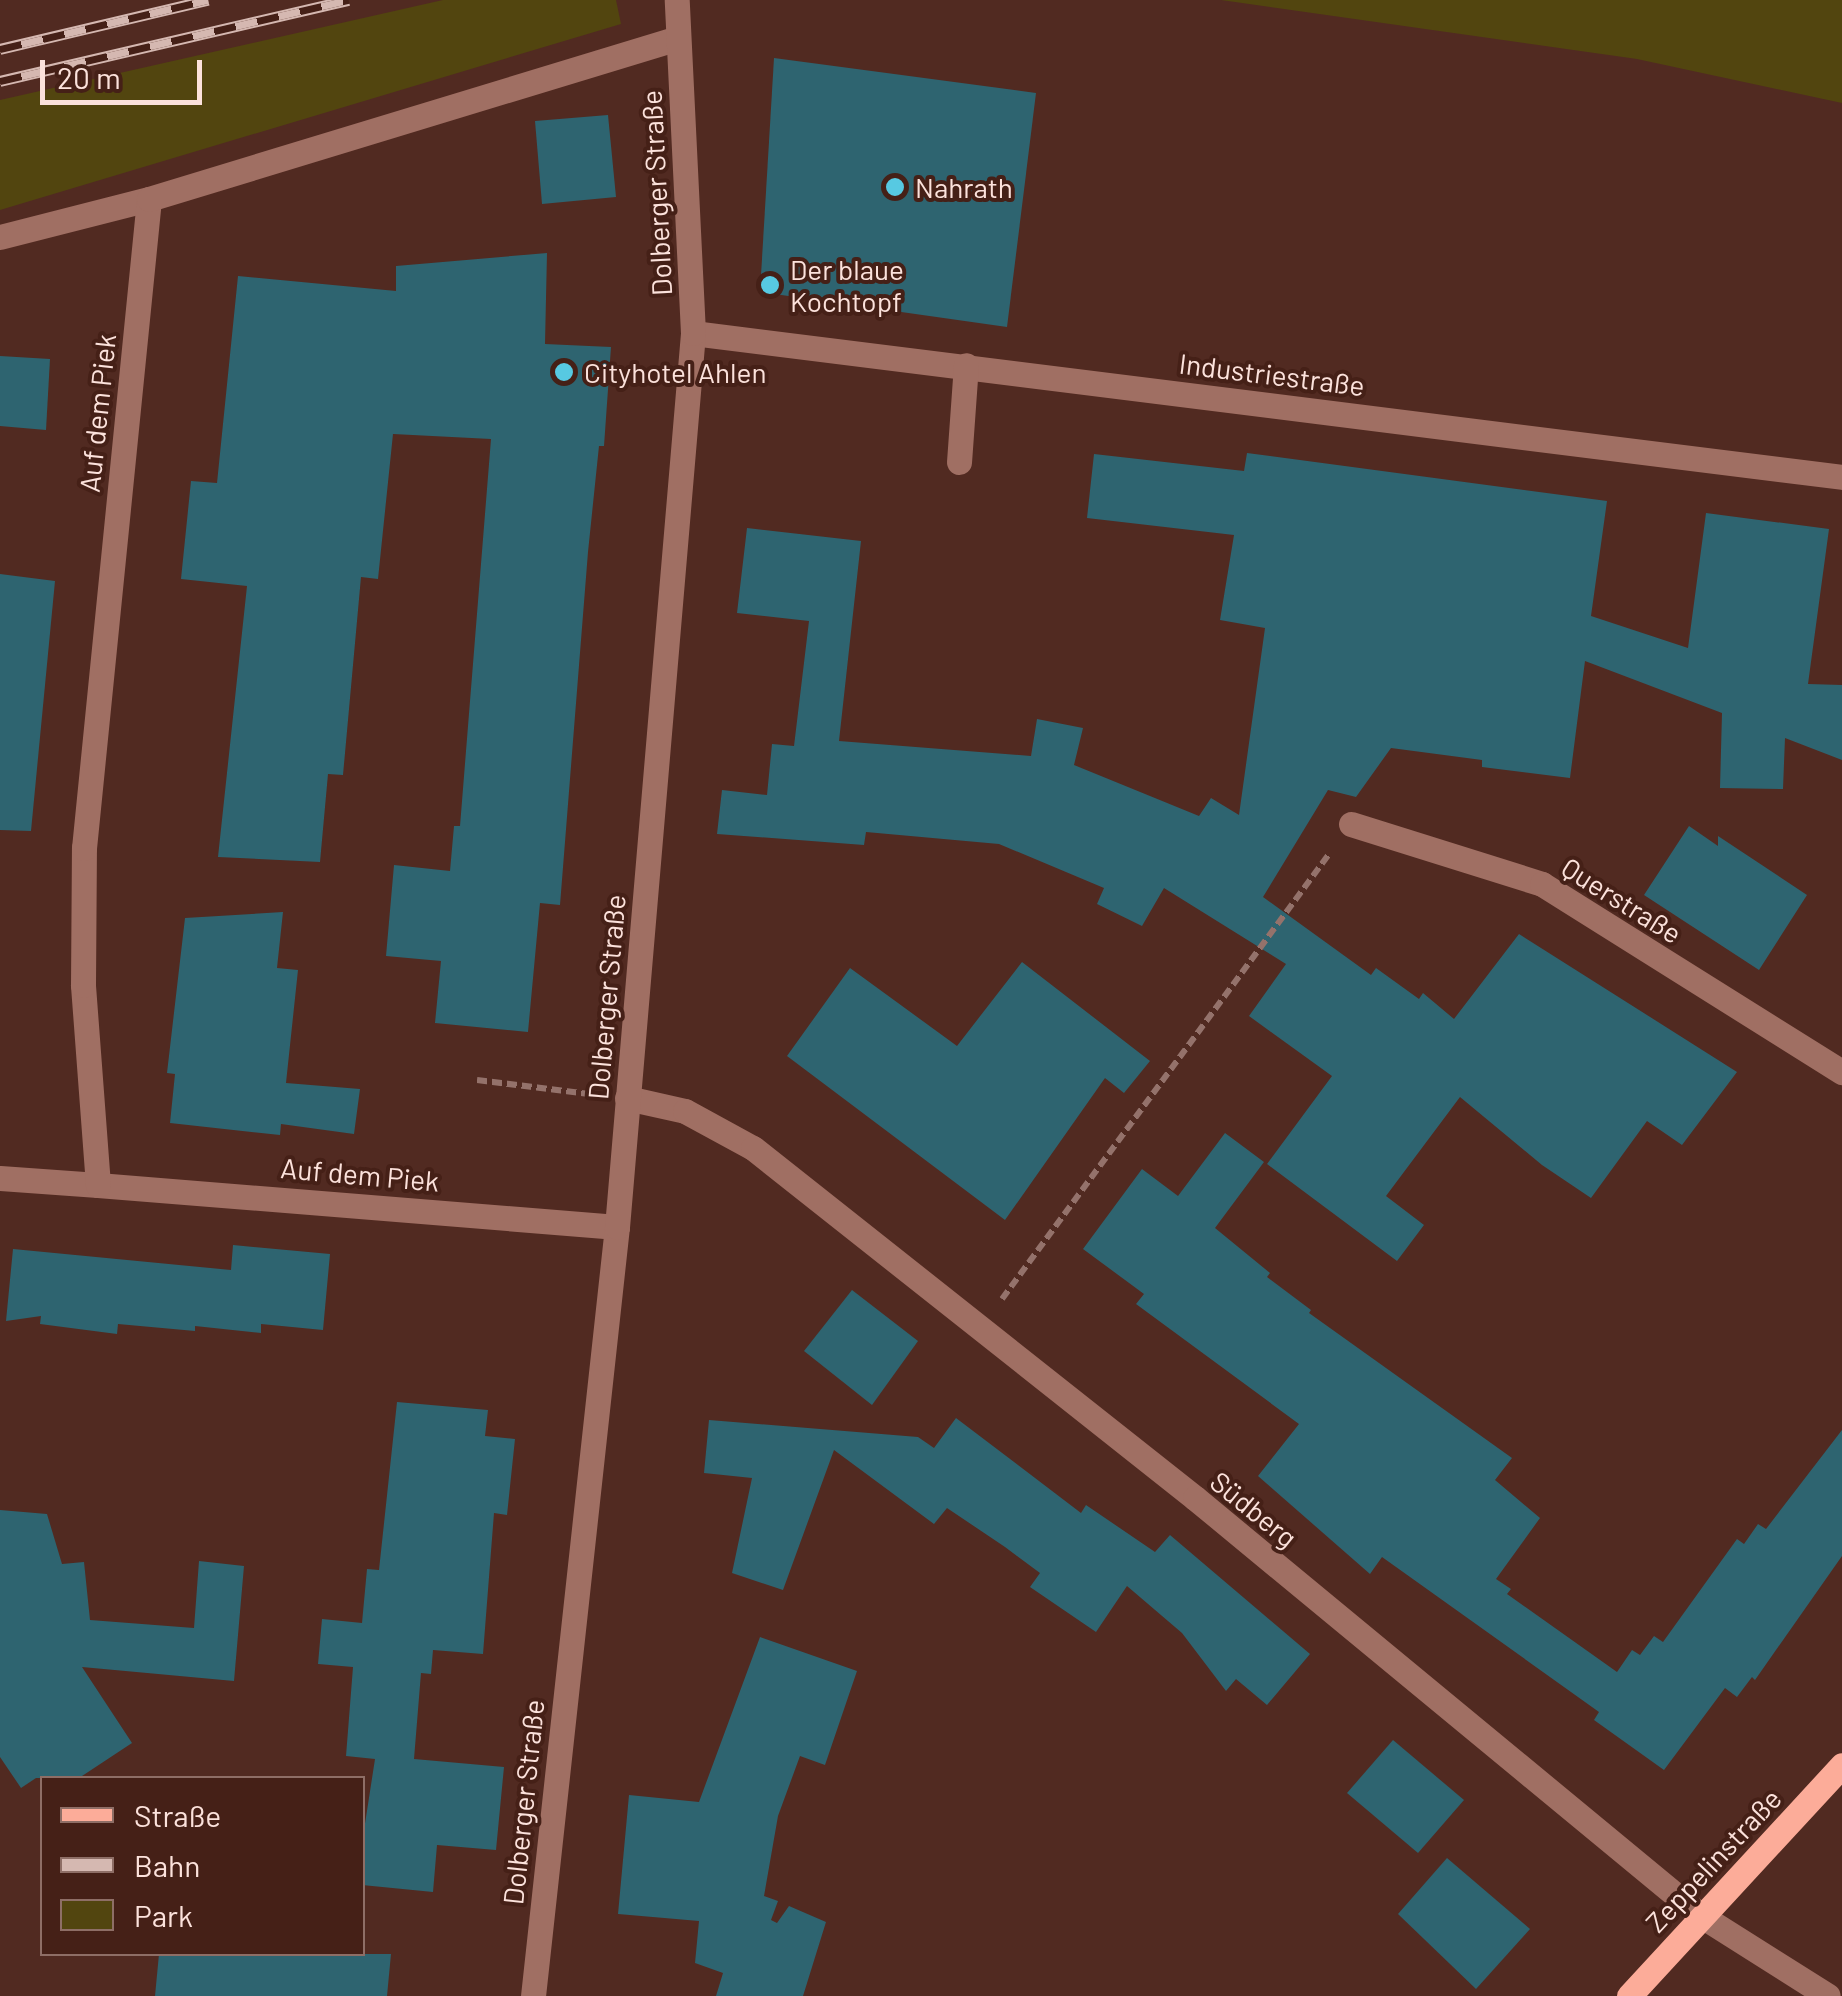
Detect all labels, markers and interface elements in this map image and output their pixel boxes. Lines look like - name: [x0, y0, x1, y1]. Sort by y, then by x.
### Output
- scale bar: [45, 40, 208, 102]
- text: 20 m: [57, 59, 121, 95]
- street label: Dolberger Straße: [634, 89, 678, 297]
- place label: Nahrath: [915, 170, 1013, 204]
- marker: Nahrath: [884, 176, 906, 198]
- place label: Der blaue Kochtopf: [790, 252, 904, 318]
- marker: Der blaue Kochtopf: [759, 274, 781, 296]
- street label: Auf dem Piek: [72, 332, 122, 494]
- street label: Industriestraße: [1177, 346, 1367, 402]
- place label: Cityhotel Ahlen: [584, 355, 767, 389]
- marker: Cityhotel Ahlen: [553, 361, 575, 383]
- street label: Querstraße: [1556, 850, 1688, 950]
- street label: Dolberger Straße: [580, 893, 632, 1101]
- street label: Auf dem Piek: [279, 1150, 441, 1198]
- street label: Südberg: [1204, 1464, 1304, 1554]
- street label: Dolberger Straße: [496, 1698, 550, 1906]
- legend: [40, 1776, 365, 1956]
- street label: Zeppelinstraße: [1638, 1782, 1788, 1938]
- text: Straße: [134, 1797, 221, 1833]
- text: Bahn: [134, 1847, 200, 1883]
- text: Park: [134, 1897, 193, 1933]

